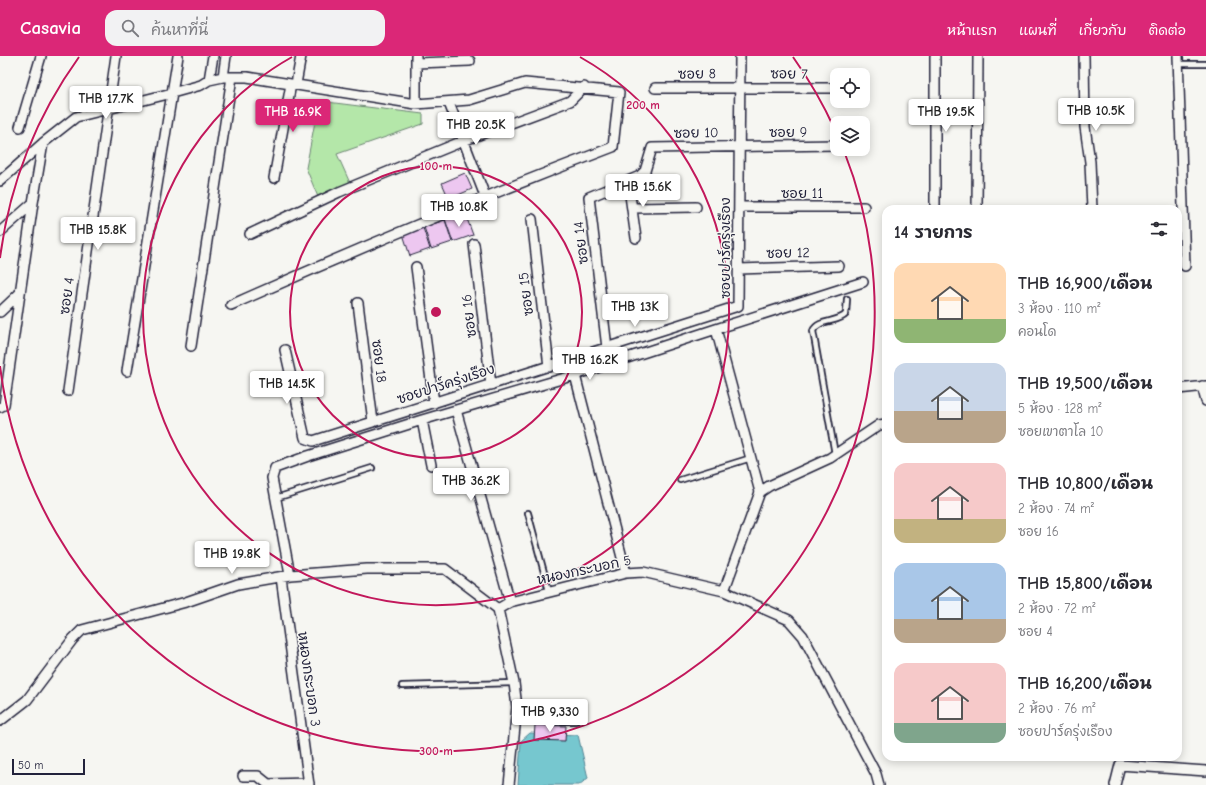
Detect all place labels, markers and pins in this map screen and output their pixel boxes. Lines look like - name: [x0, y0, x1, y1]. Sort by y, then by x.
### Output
- pin: THB 17.7K: [60, 86, 152, 120]
- pin: THB 10.5K: [1050, 98, 1142, 132]
- pin: THB 16.9K: [247, 99, 339, 133]
- pin: THB 19.5K: [900, 99, 992, 133]
- pin: THB 20.5K: [430, 112, 522, 146]
- pin: THB 15.6K: [597, 174, 689, 208]
- pin: THB 10.8K: [413, 194, 505, 228]
- pin: THB 15.8K: [52, 217, 144, 251]
- pin: THB 13K: [598, 294, 672, 328]
- centre of rings: [429, 305, 443, 319]
- pin: THB 16.2K: [544, 347, 636, 381]
- pin: THB 14.5K: [241, 371, 333, 405]
- pin: THB 36.2K: [425, 468, 517, 502]
- pin: THB 19.8K: [186, 541, 278, 575]
- pin: THB 9,330: [504, 699, 596, 733]

